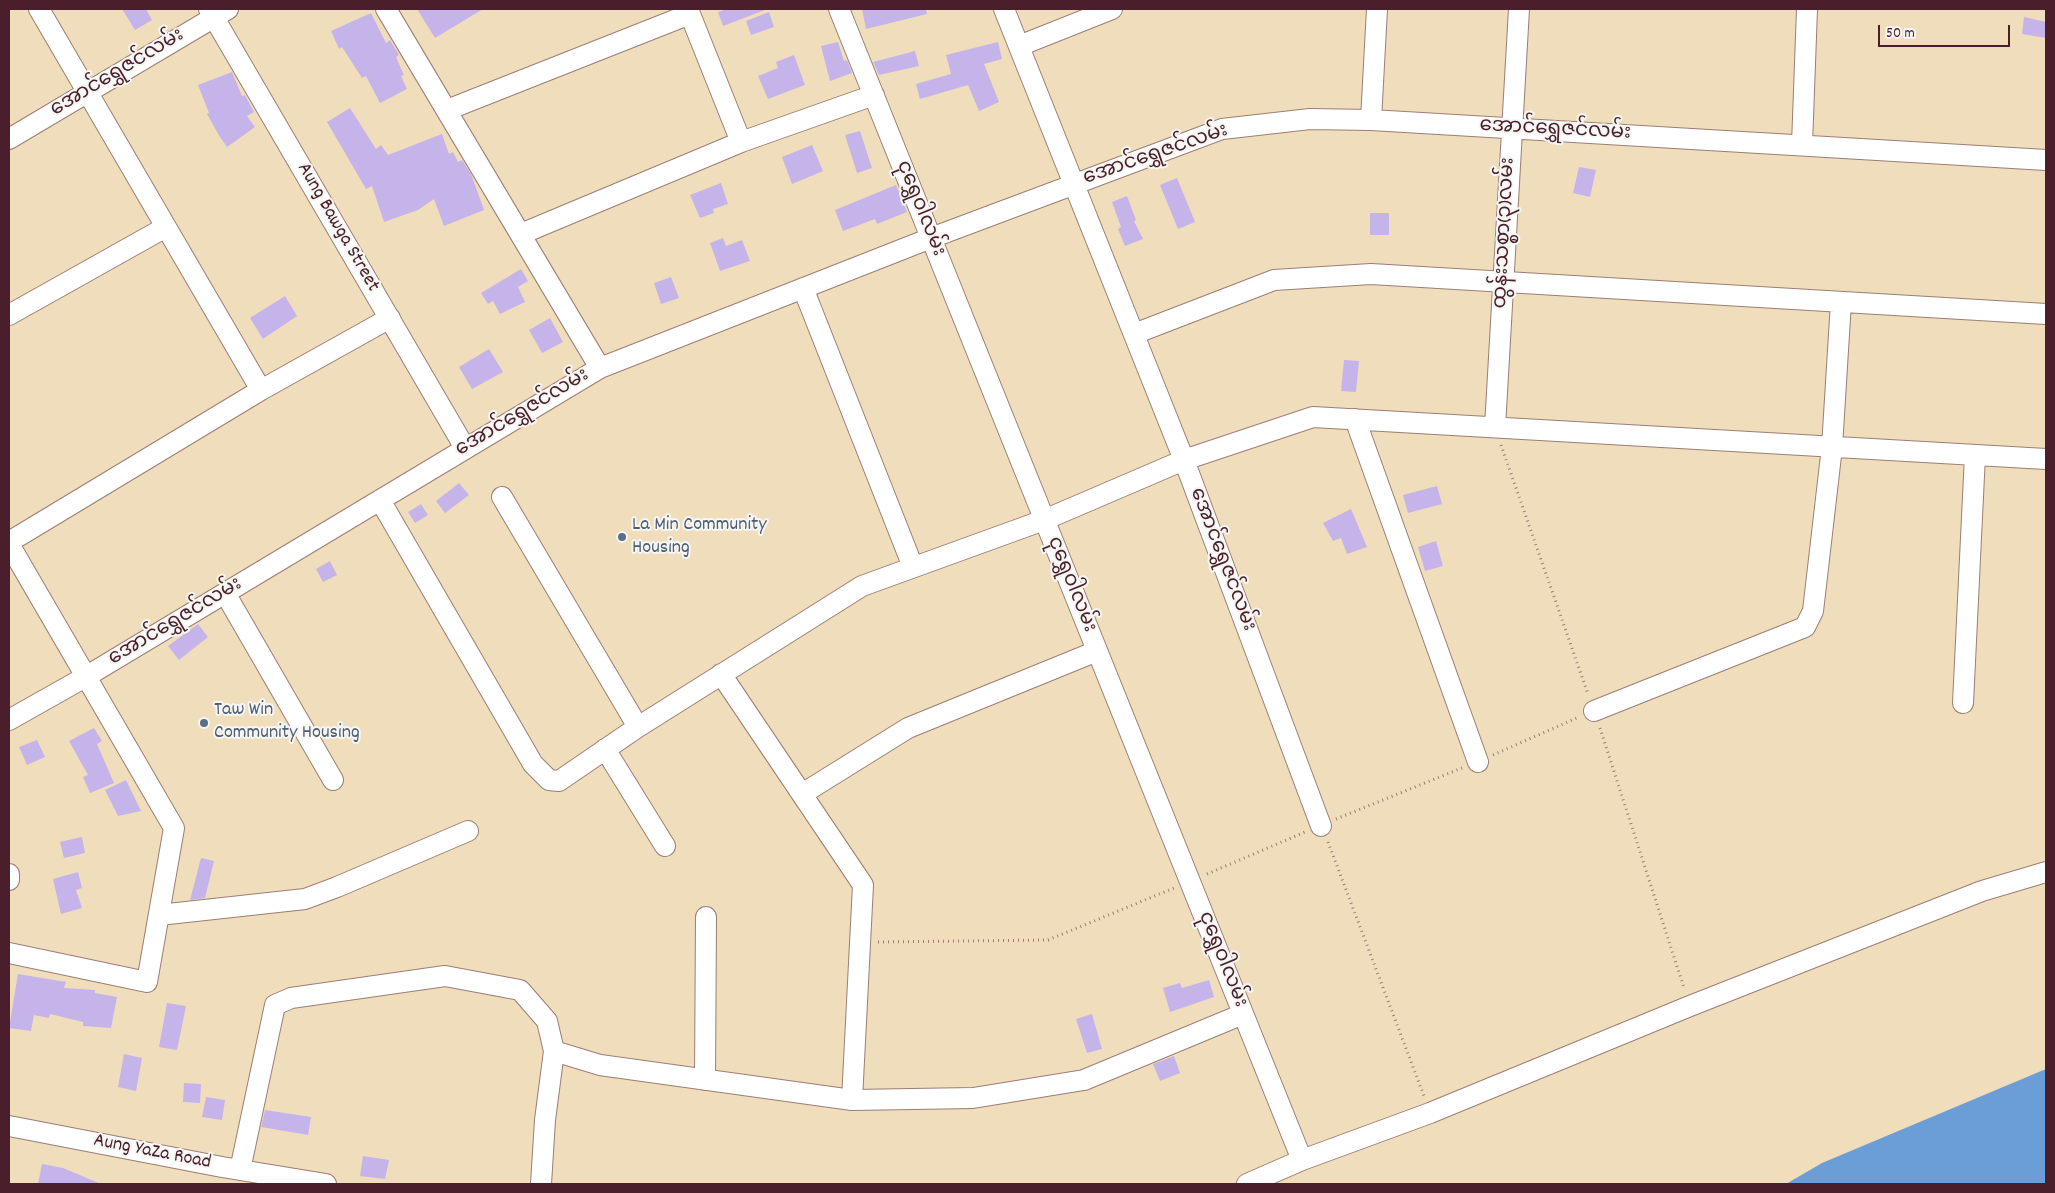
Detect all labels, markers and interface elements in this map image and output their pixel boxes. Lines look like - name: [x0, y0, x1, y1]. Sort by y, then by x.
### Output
- scale bar: [1880, 15, 2012, 47]
- text: 50 m: [1886, 23, 1915, 45]
- street label: အောင်ရွှေဇင်လမ်း: [47, 25, 189, 123]
- street label: အောင်ရွှေဇင်လမ်း: [1479, 115, 1631, 147]
- street label: အောင်ရွှေဇင်လမ်း: [1080, 120, 1232, 192]
- street label: ထွန်းသစ္စာ(၃)လမ်း: [1490, 157, 1522, 309]
- street label: ငုရွှေဝါလမ်း: [889, 158, 949, 260]
- street label: Aung Bawga Street: [290, 159, 384, 297]
- street label: အောင်ရွှေဇင်လမ်း: [452, 365, 594, 463]
- street label: အောင်ရွှေဇင်လမ်း: [1183, 485, 1259, 635]
- place label: La Min Community Housing: [632, 514, 767, 561]
- marker: La Min Community Housing: [616, 531, 628, 543]
- street label: ငုရွှေဝါလမ်း: [1040, 534, 1100, 636]
- street label: အောင်ရွှေဇင်လမ်း: [105, 574, 247, 672]
- place label: Taw Win Community Housing: [214, 699, 360, 746]
- marker: Taw Win Community Housing: [198, 717, 210, 729]
- street label: ငုရွှေဝါလမ်း: [1191, 909, 1251, 1011]
- street label: Aung YaZa Road: [91, 1130, 213, 1176]

